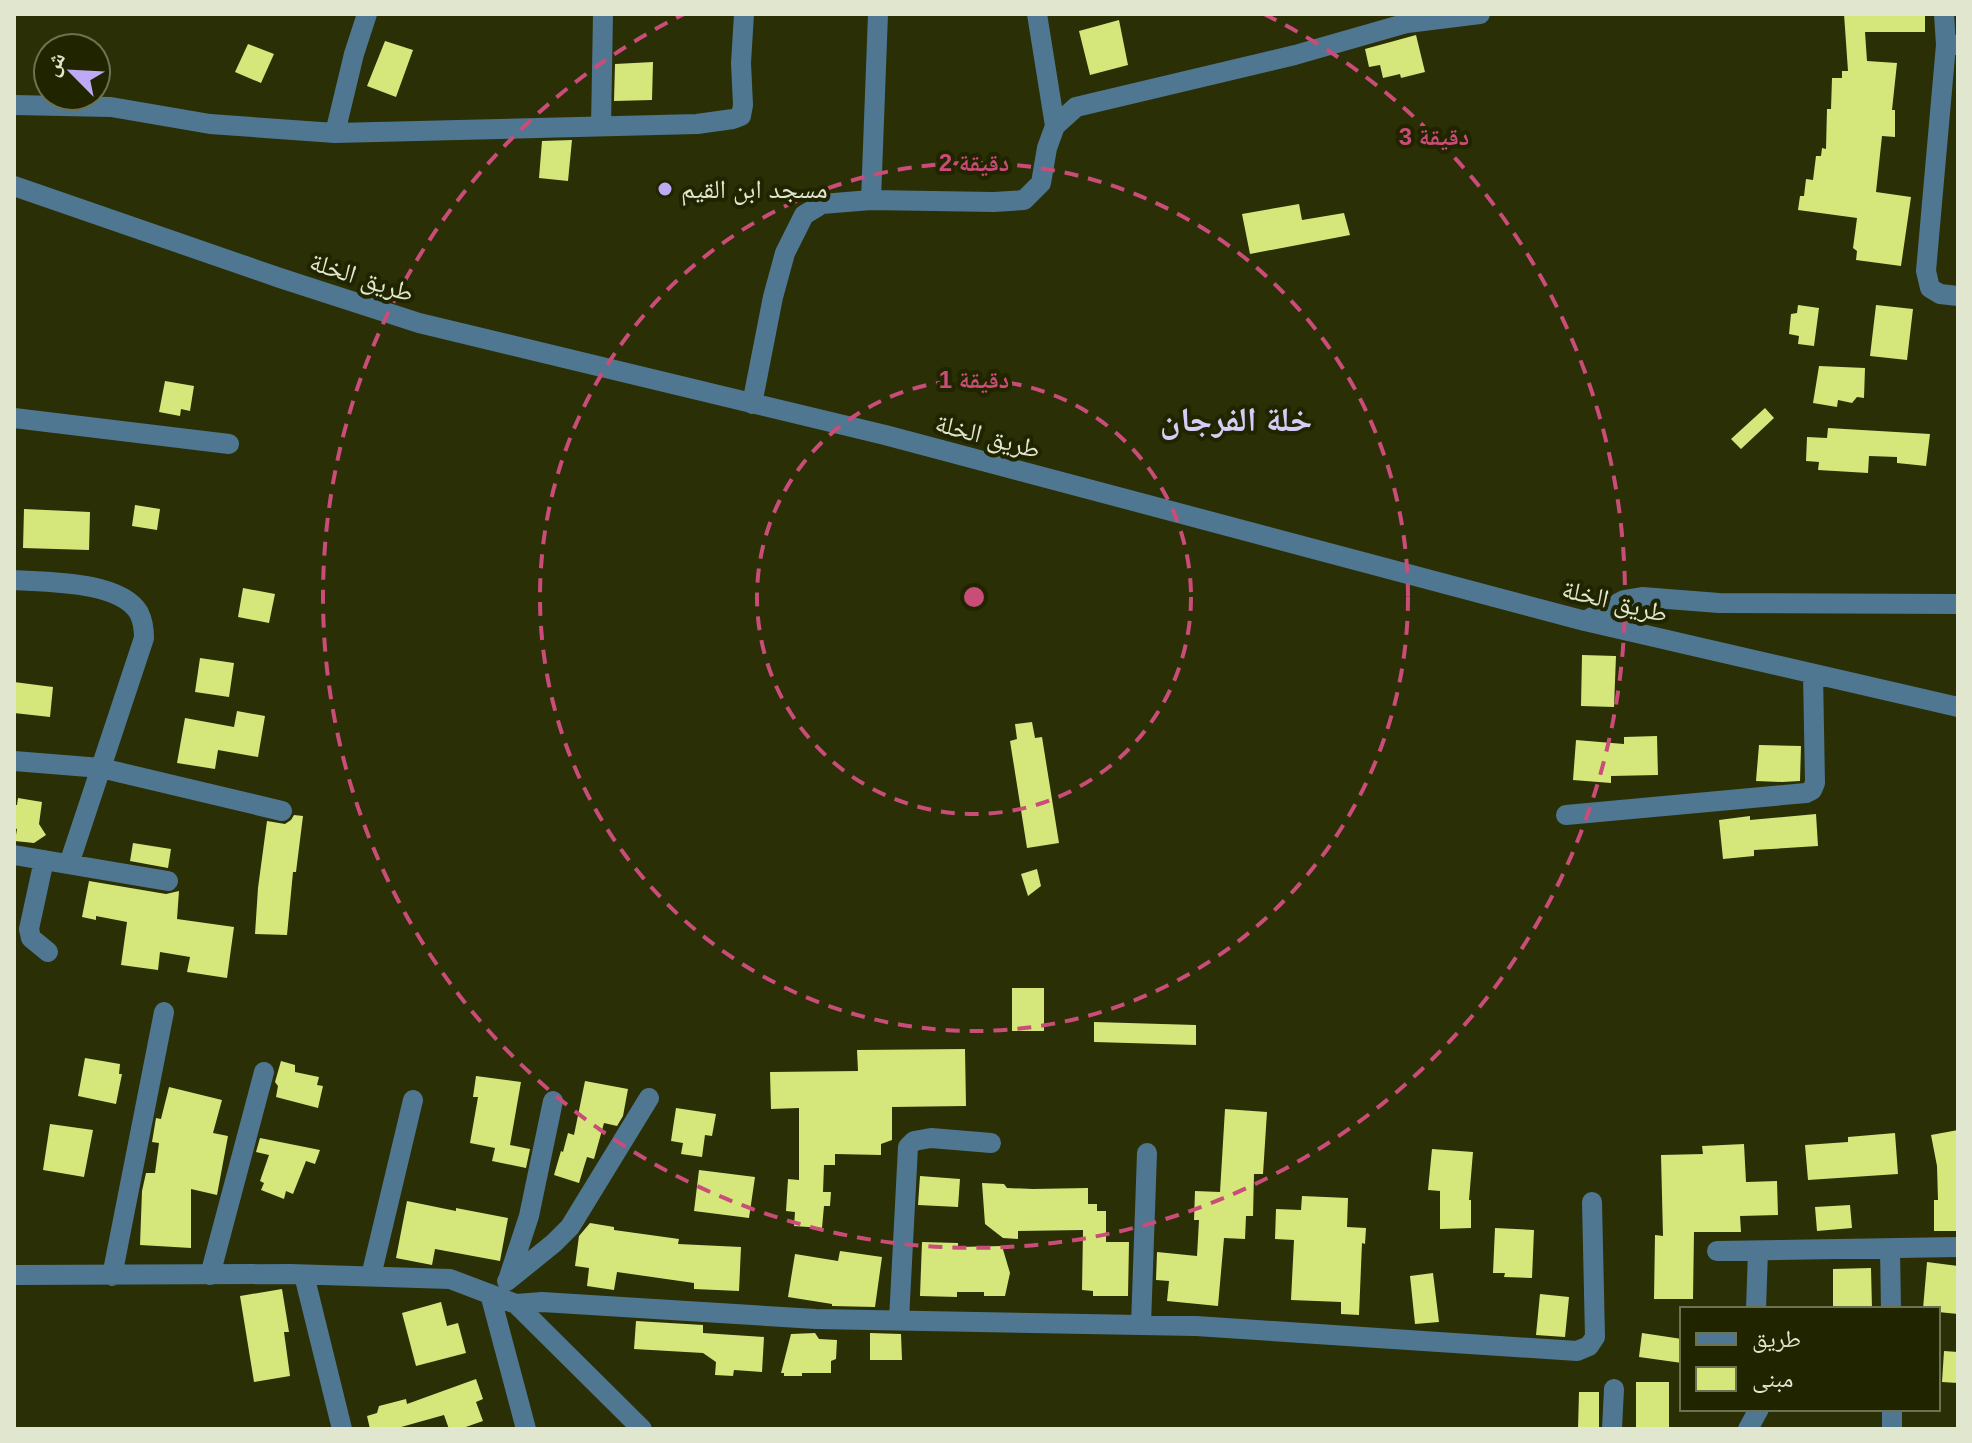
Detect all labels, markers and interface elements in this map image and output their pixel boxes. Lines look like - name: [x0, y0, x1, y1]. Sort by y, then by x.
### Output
- north arrow: [32, 32, 112, 112]
- text: ش: [38, 48, 71, 80]
- text: 3 دقيقة: [1399, 123, 1469, 151]
- text: 2 دقيقة: [939, 149, 1009, 177]
- place label: مسجد ابن القيم: [681, 174, 828, 206]
- marker: مسجد ابن القيم: [656, 180, 674, 198]
- street label: طريق الخلة: [306, 246, 418, 309]
- text: 1 دقيقة: [939, 366, 1009, 394]
- district label: خلة الفرجان: [1160, 400, 1312, 440]
- street label: طريق الخلة: [932, 408, 1044, 465]
- street label: طريق الخلة: [1559, 573, 1671, 630]
- centre of rings: [960, 583, 988, 611]
- legend: [1680, 1307, 1940, 1411]
- text: طريق: [1752, 1325, 1801, 1353]
- text: مبنى: [1752, 1365, 1793, 1393]

